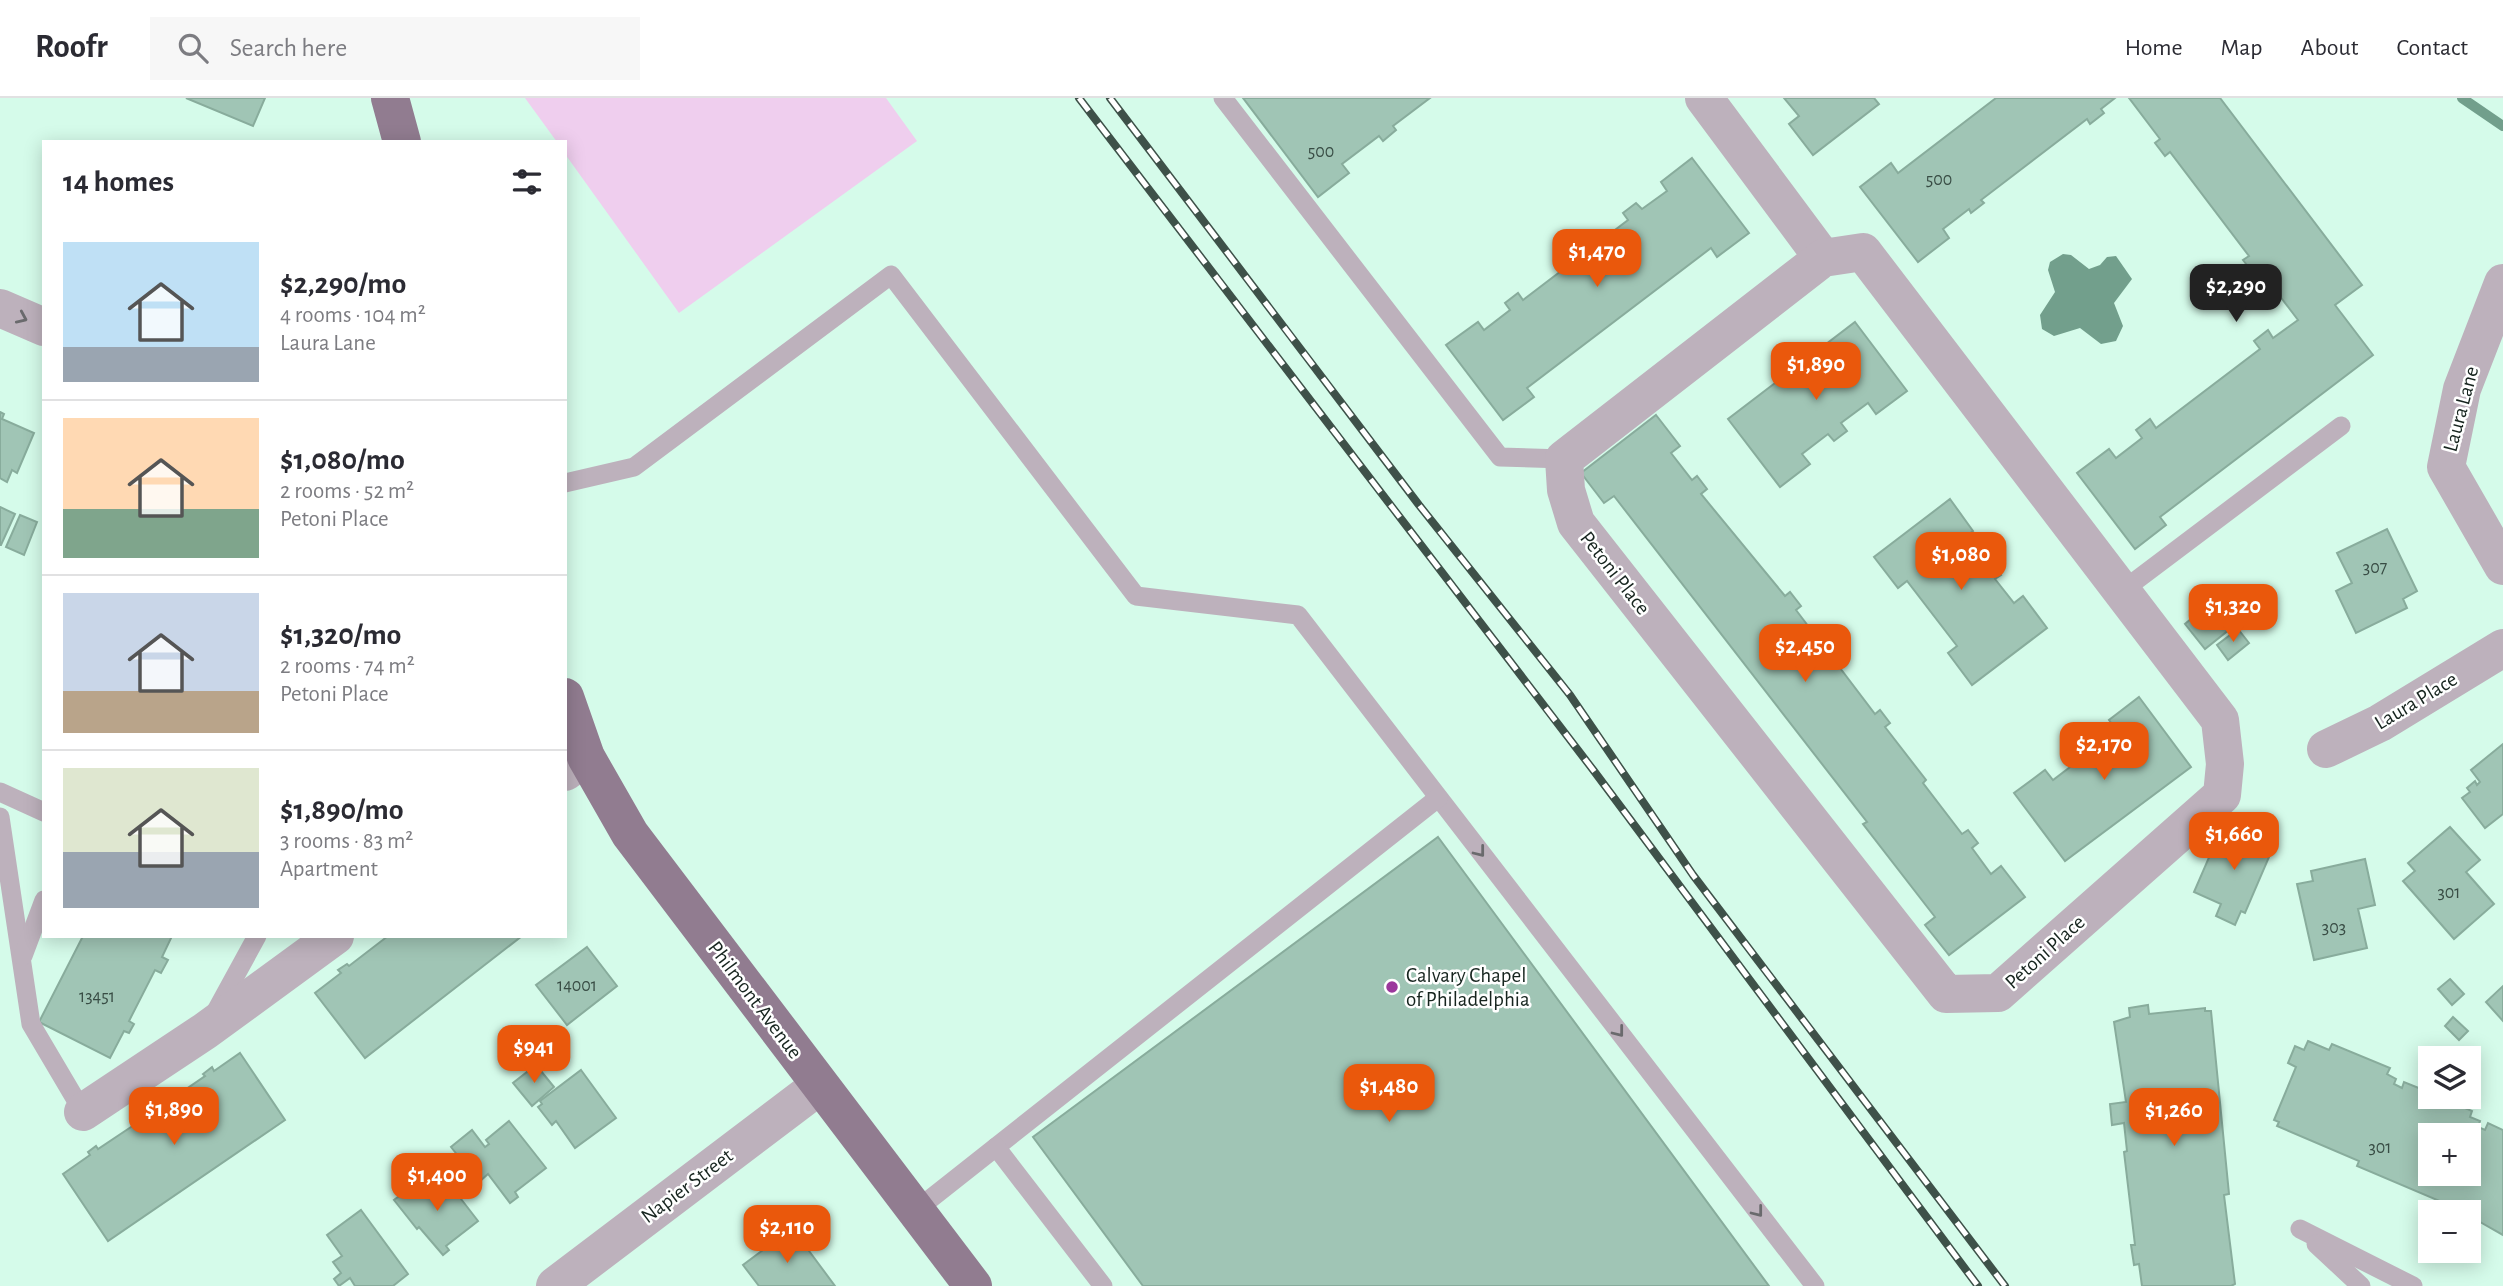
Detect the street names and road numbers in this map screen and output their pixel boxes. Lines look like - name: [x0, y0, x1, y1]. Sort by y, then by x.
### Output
- street label: Laura Lane: [2440, 364, 2482, 454]
- street label: Petoni Place: [1576, 527, 1654, 619]
- street label: Laura Place: [2371, 668, 2461, 734]
- street label: Petoni Place: [2001, 911, 2089, 993]
- street label: Philmont Avenue: [704, 937, 806, 1063]
- street label: Napier Street: [637, 1145, 737, 1227]

